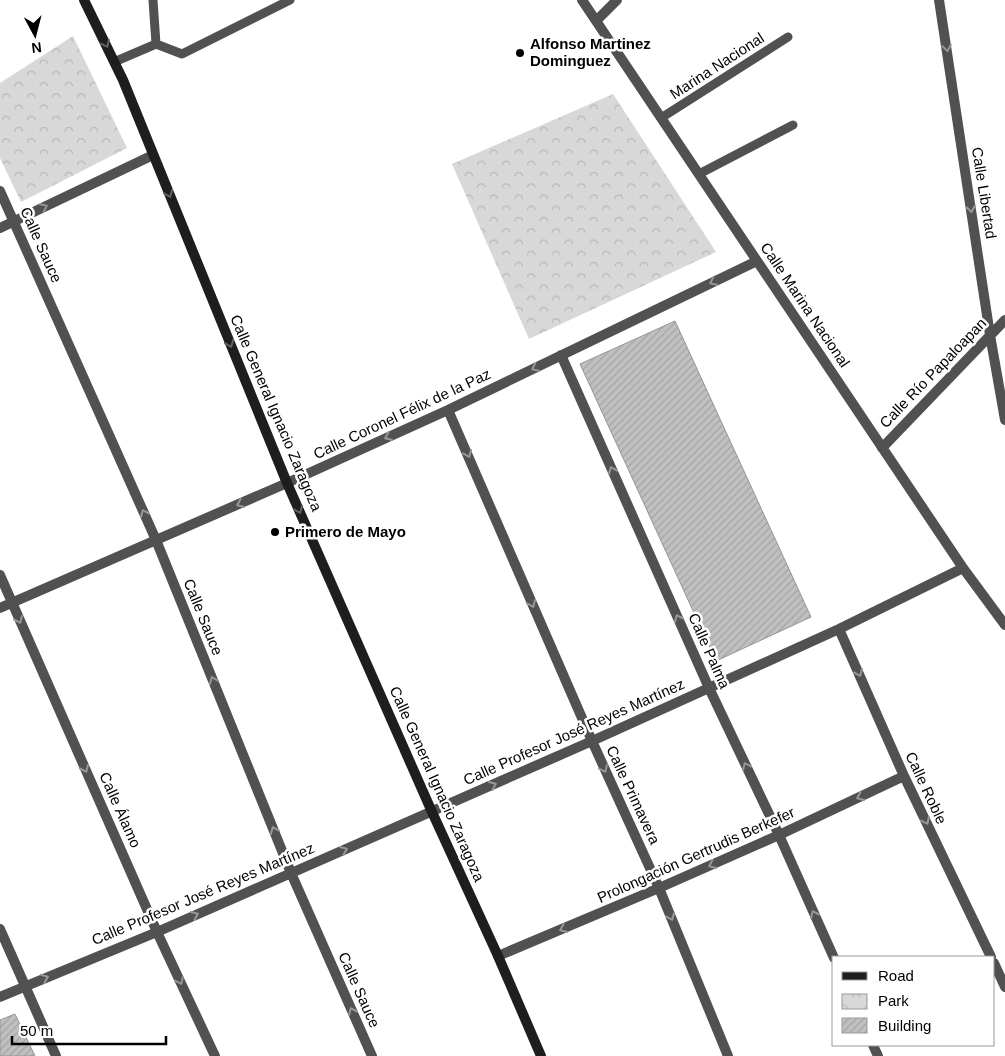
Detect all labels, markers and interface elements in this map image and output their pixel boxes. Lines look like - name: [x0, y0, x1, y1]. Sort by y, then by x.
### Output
- north arrow: [10, 10, 60, 60]
- street label: Marina Nacional: [667, 29, 767, 102]
- place label: Alfonso Martinez Dominguez: [530, 35, 651, 69]
- text: N: [31, 39, 43, 56]
- one-way arrow: [99, 39, 110, 48]
- one-way arrow: [941, 44, 951, 53]
- marker: Alfonso Martinez Dominguez: [514, 47, 526, 59]
- street label: Calle Libertad: [969, 146, 1000, 240]
- one-way arrow: [163, 189, 173, 197]
- one-way arrow: [39, 203, 48, 213]
- street label: Calle Sauce: [17, 204, 66, 285]
- one-way arrow: [965, 205, 976, 213]
- street label: Calle Marina Nacional: [757, 239, 853, 370]
- one-way arrow: [709, 276, 718, 286]
- street label: Calle General Ignacio Zaragoza: [227, 312, 326, 514]
- street label: Calle Río Papaloapan: [876, 314, 989, 431]
- one-way arrow: [224, 339, 235, 348]
- one-way arrow: [531, 362, 540, 372]
- street label: Calle Coronel Félix de la Paz: [311, 365, 493, 462]
- one-way arrow: [384, 431, 393, 442]
- one-way arrow: [461, 449, 472, 458]
- one-way arrow: [607, 466, 618, 475]
- one-way arrow: [236, 497, 245, 508]
- one-way arrow: [293, 505, 304, 514]
- one-way arrow: [140, 509, 151, 518]
- place label: Primero de Mayo: [285, 523, 406, 540]
- marker: Primero de Mayo: [269, 526, 281, 538]
- street label: Calle Sauce: [180, 576, 226, 657]
- one-way arrow: [526, 599, 537, 608]
- street label: Calle Palma: [685, 610, 734, 692]
- one-way arrow: [673, 614, 684, 623]
- one-way arrow: [13, 615, 23, 624]
- one-way arrow: [852, 668, 863, 677]
- street label: Calle Profesor José Reyes Martínez: [461, 675, 687, 788]
- one-way arrow: [208, 676, 219, 685]
- street label: Calle General Ignacio Zaragoza: [387, 684, 489, 885]
- street label: Calle Primavera: [603, 743, 664, 847]
- street label: Calle Roble: [902, 749, 951, 827]
- one-way arrow: [741, 762, 752, 771]
- one-way arrow: [79, 764, 89, 773]
- one-way arrow: [598, 764, 609, 773]
- street label: Calle Álamo: [96, 769, 145, 850]
- one-way arrow: [488, 781, 497, 792]
- one-way arrow: [856, 791, 865, 801]
- street label: Prolongación Gertrudis Berkefer: [594, 803, 797, 906]
- one-way arrow: [919, 816, 930, 825]
- one-way arrow: [269, 826, 280, 835]
- street label: Calle Profesor José Reyes Martínez: [89, 839, 317, 948]
- one-way arrow: [339, 846, 347, 856]
- one-way arrow: [708, 858, 717, 869]
- one-way arrow: [809, 910, 820, 919]
- one-way arrow: [190, 911, 199, 922]
- one-way arrow: [664, 912, 675, 921]
- one-way arrow: [559, 923, 568, 933]
- street label: Calle Sauce: [335, 949, 384, 1030]
- legend: [832, 956, 995, 1046]
- text: Road: [878, 967, 914, 984]
- one-way arrow: [40, 974, 49, 985]
- one-way arrow: [174, 976, 185, 985]
- text: Park: [878, 992, 909, 1009]
- one-way arrow: [348, 1007, 359, 1016]
- scale bar: [12, 1014, 166, 1046]
- text: Building: [878, 1017, 931, 1034]
- text: 50 m: [20, 1022, 53, 1039]

